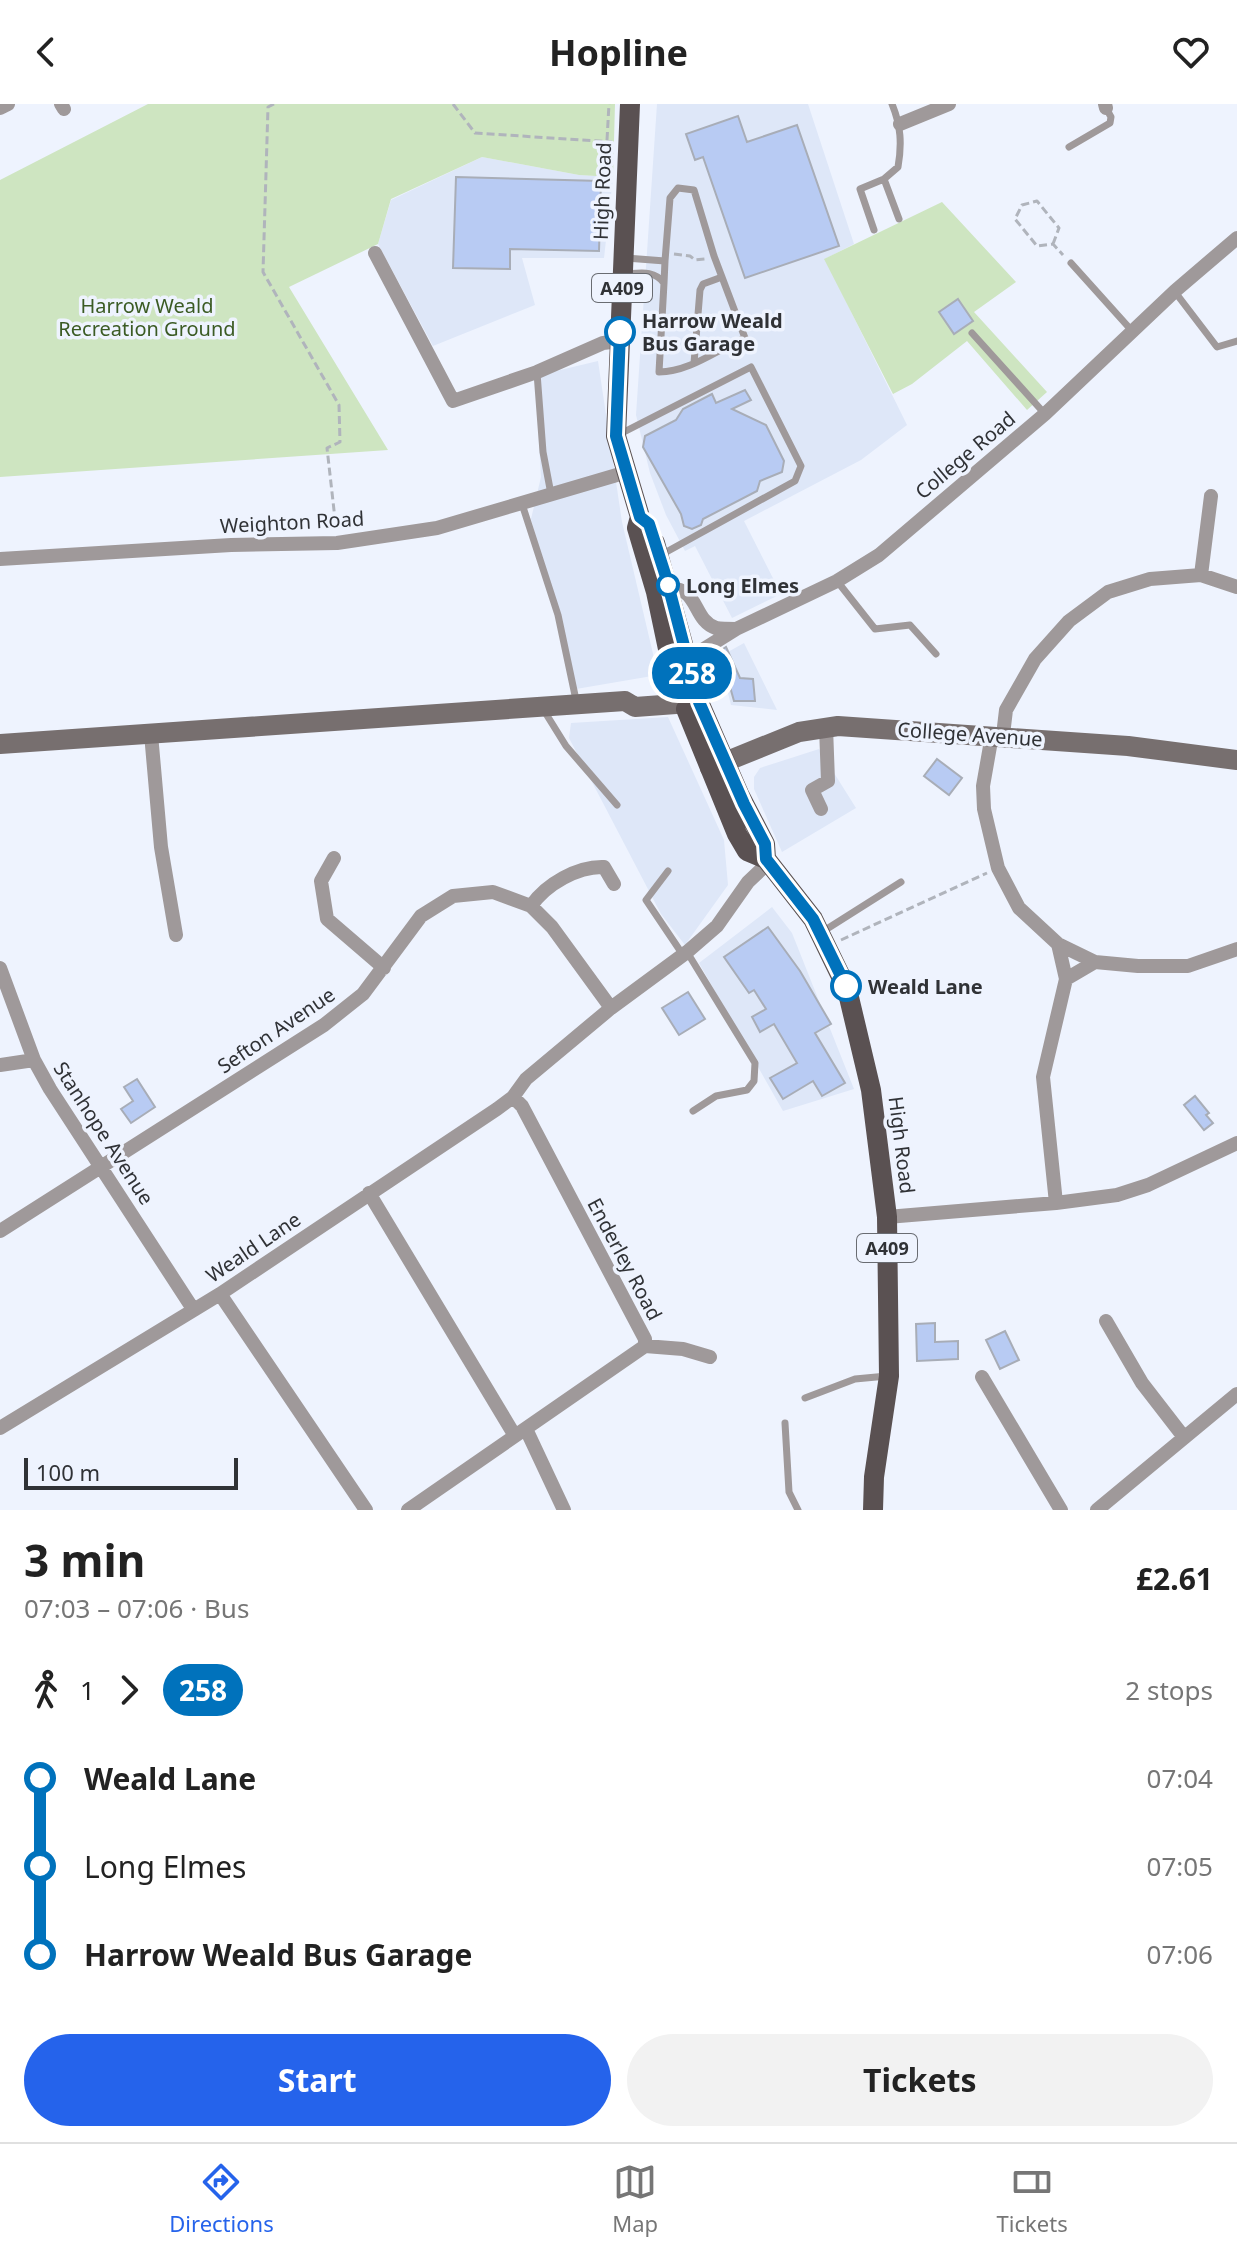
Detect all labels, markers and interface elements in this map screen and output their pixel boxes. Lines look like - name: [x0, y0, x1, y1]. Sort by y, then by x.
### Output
- text: Hopline: [549, 28, 688, 77]
- icon: back: [24, 30, 68, 74]
- icon: heart: [1169, 30, 1213, 74]
- street label: High Road: [587, 142, 617, 240]
- road number: A409: [592, 274, 652, 302]
- park label: Harrow Weald Recreation Ground: [58, 292, 236, 342]
- place label: Harrow Weald Bus Garage: [642, 307, 783, 357]
- marker: Harrow Weald Bus Garage: [605, 317, 635, 347]
- street label: College Road: [909, 405, 1021, 505]
- street label: Weighton Road: [219, 505, 365, 539]
- place label: Long Elmes: [686, 572, 799, 599]
- marker: Long Elmes: [657, 574, 679, 596]
- line badge: 258: [646, 647, 738, 699]
- text: 258: [668, 654, 716, 692]
- street label: College Avenue: [897, 715, 1043, 753]
- marker: Weald Lane: [831, 971, 861, 1001]
- place label: Weald Lane: [868, 973, 983, 1000]
- street label: Sefton Avenue: [212, 981, 340, 1079]
- street label: Stanhope Avenue: [48, 1056, 160, 1210]
- street label: High Road: [883, 1095, 921, 1195]
- street label: Enderley Road: [581, 1193, 669, 1325]
- street label: Weald Lane: [200, 1205, 306, 1289]
- road number: A409: [857, 1234, 917, 1262]
- scale bar: [24, 1454, 238, 1490]
- text: 100 m: [36, 1457, 100, 1487]
- text: 3 min: [24, 1530, 145, 1590]
- text: £2.61: [1136, 1558, 1213, 1599]
- text: 07:03 – 07:06 · Bus: [24, 1590, 249, 1626]
- icon: walk: [24, 1668, 68, 1712]
- icon: forward: [107, 1668, 151, 1712]
- text: 258: [179, 1671, 227, 1709]
- text: 1: [80, 1672, 95, 1708]
- text: 2 stops: [1125, 1672, 1213, 1708]
- text: Weald Lane: [84, 1758, 256, 1799]
- text: 07:04: [1147, 1760, 1213, 1796]
- text: Long Elmes: [84, 1846, 246, 1887]
- text: 07:05: [1147, 1848, 1213, 1884]
- text: Harrow Weald Bus Garage: [84, 1934, 472, 1975]
- text: 07:06: [1147, 1936, 1213, 1972]
- button: Start: [24, 2034, 611, 2126]
- button: Tickets: [627, 2034, 1213, 2126]
- tab: Directions: [169, 2160, 274, 2238]
- tab: Map: [612, 2160, 658, 2238]
- tab: Tickets: [997, 2160, 1068, 2238]

